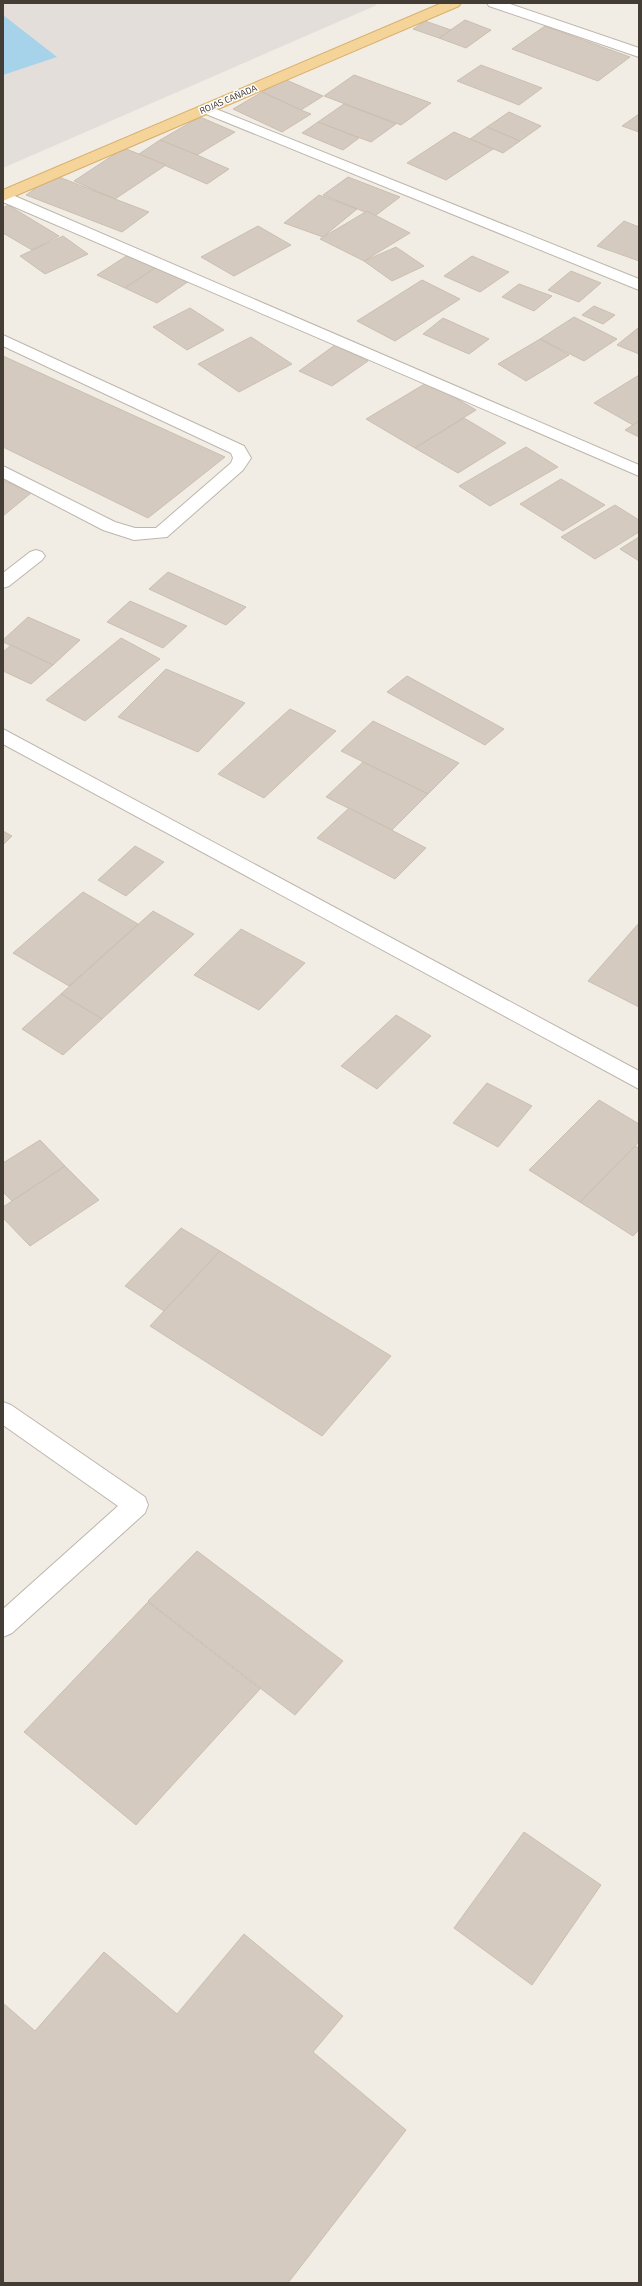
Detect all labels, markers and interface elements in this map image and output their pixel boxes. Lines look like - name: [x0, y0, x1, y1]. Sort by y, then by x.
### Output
- street label: ROJAS CAÑADA: [197, 81, 259, 116]

